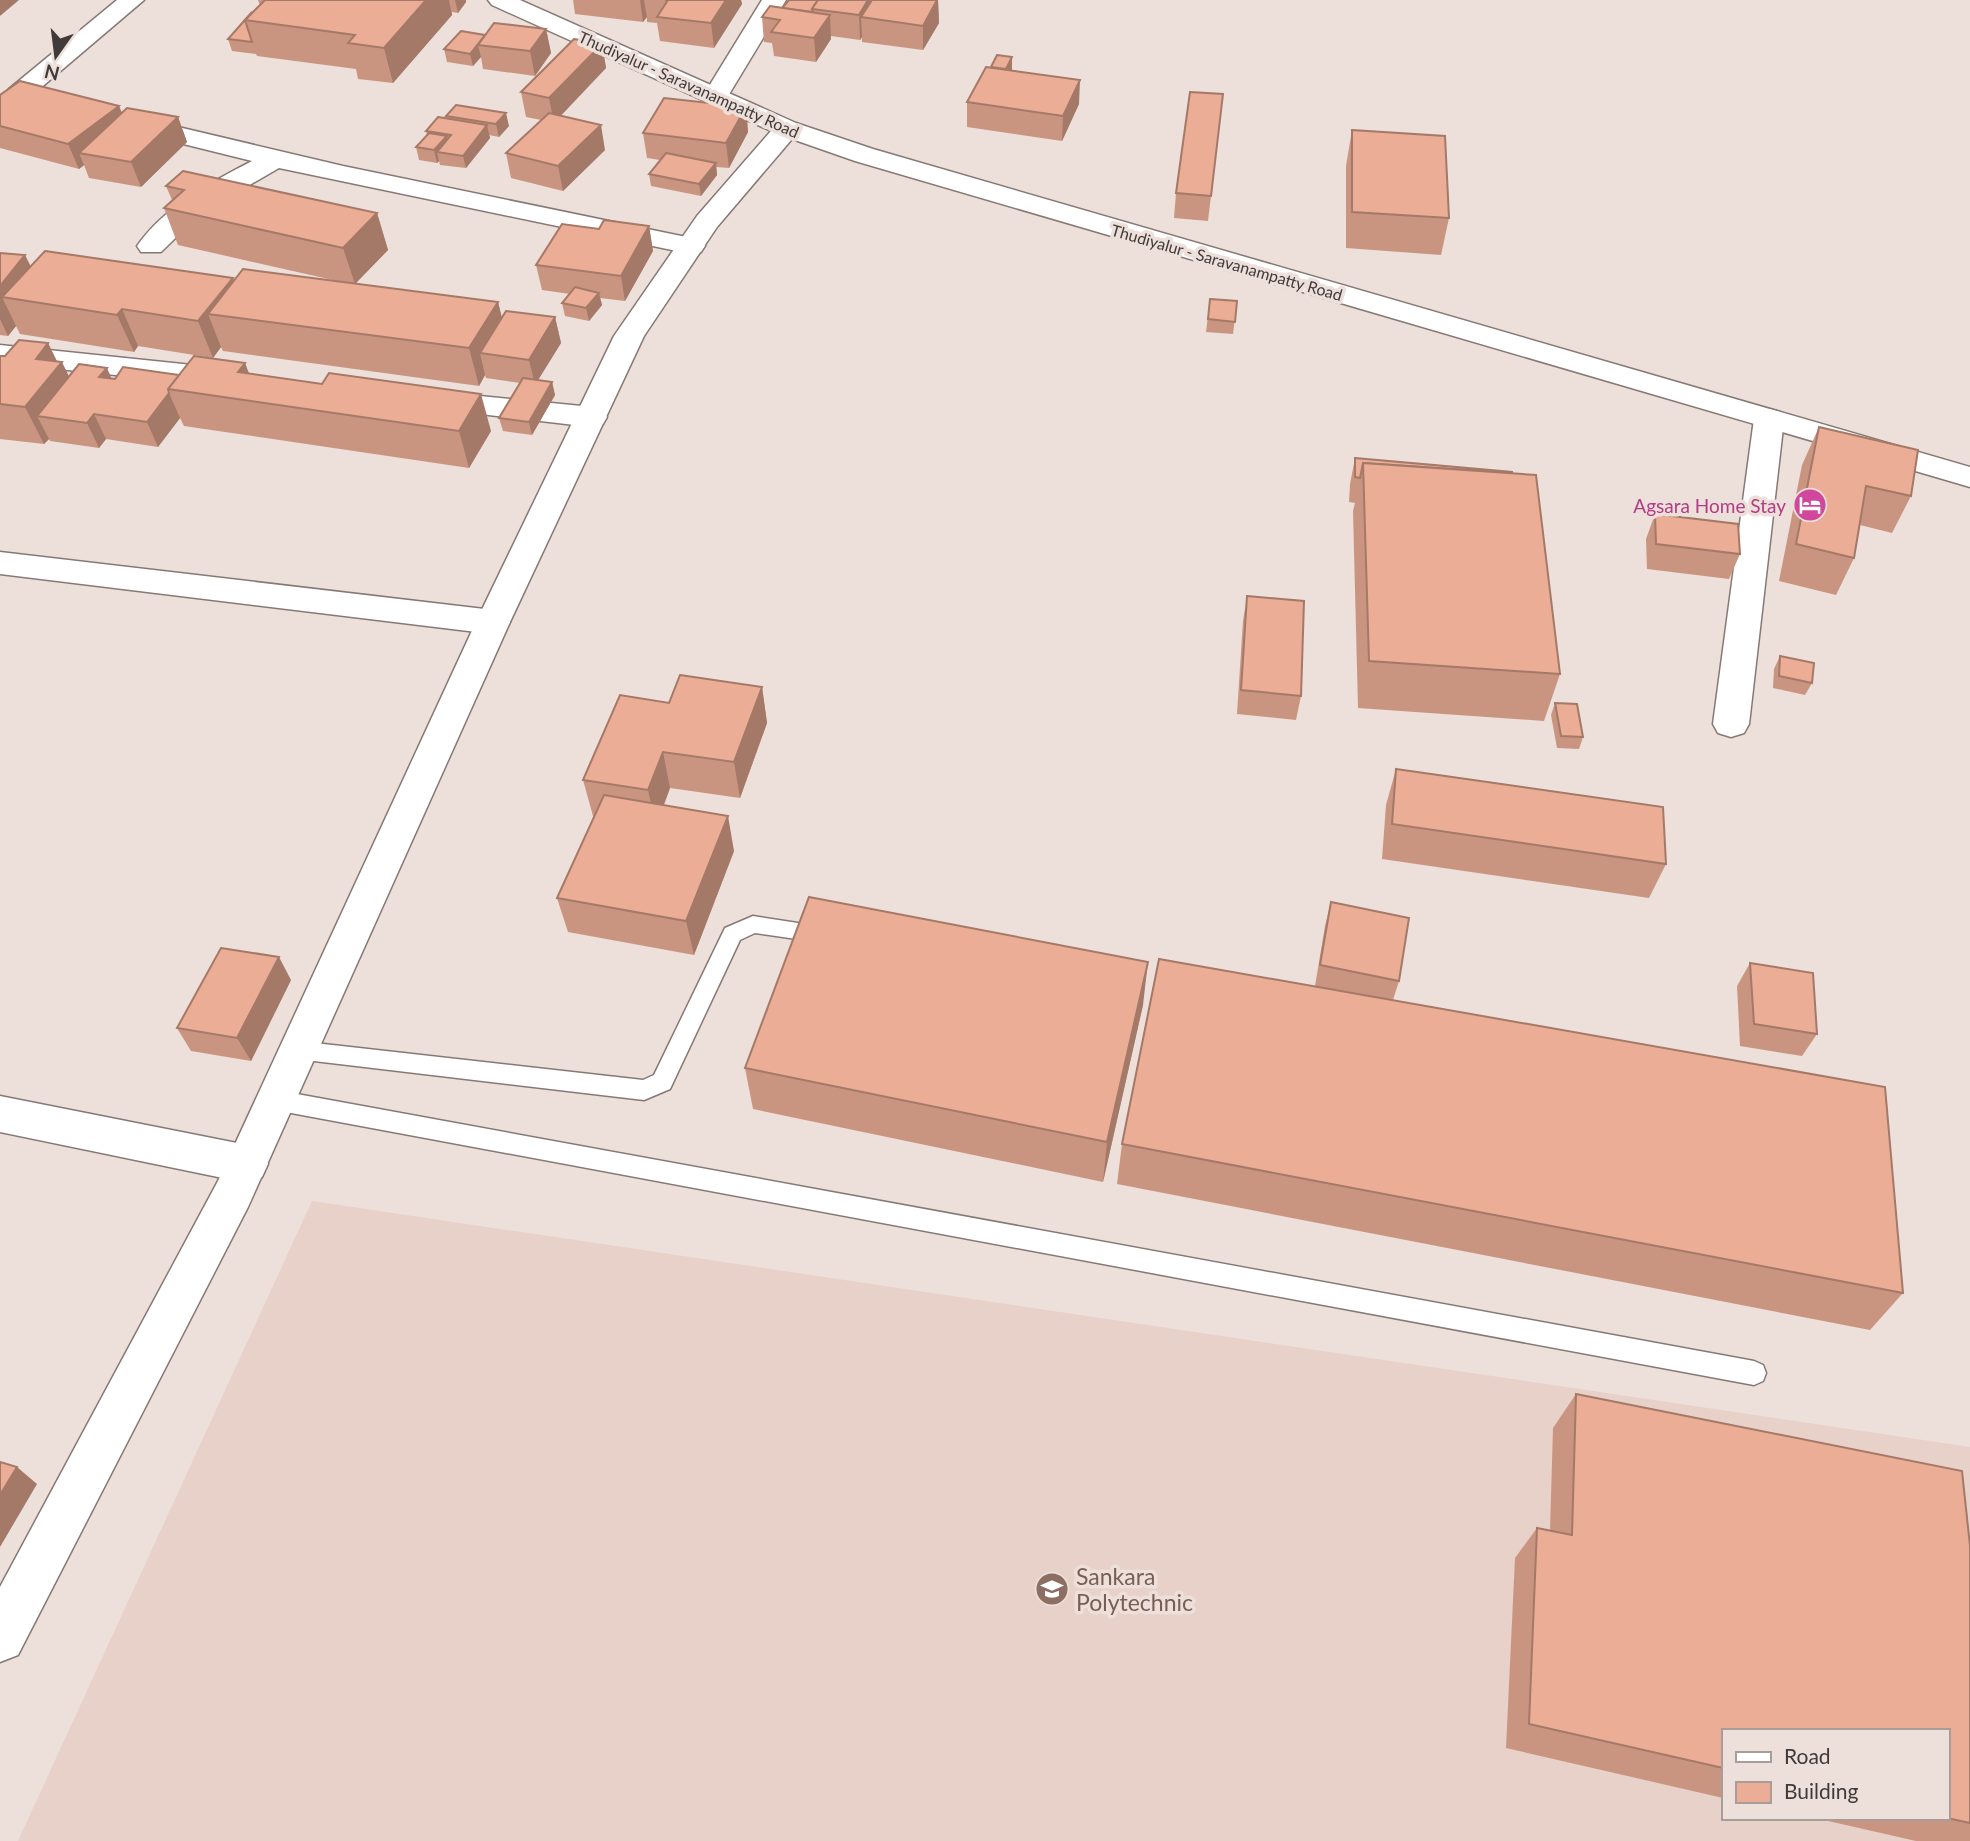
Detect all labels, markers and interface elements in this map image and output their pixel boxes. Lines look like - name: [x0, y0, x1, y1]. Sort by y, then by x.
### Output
- north arrow: [21, 21, 91, 91]
- street label: Thudiyalur - Saravanampatty Road: [576, 27, 802, 141]
- text: N: [42, 60, 62, 86]
- street label: Thudiyalur - Saravanampatty Road: [1109, 220, 1345, 304]
- hotel icon: Agsara Home Stay: [1791, 486, 1829, 524]
- place label: Agsara Home Stay: [1633, 494, 1786, 517]
- place label: Sankara Polytechnic: [1076, 1562, 1193, 1616]
- school or university icon: Sankara Polytechnic: [1033, 1570, 1071, 1608]
- legend: [1722, 1729, 1949, 1820]
- text: Road: [1784, 1743, 1831, 1768]
- text: Building: [1784, 1778, 1859, 1803]

